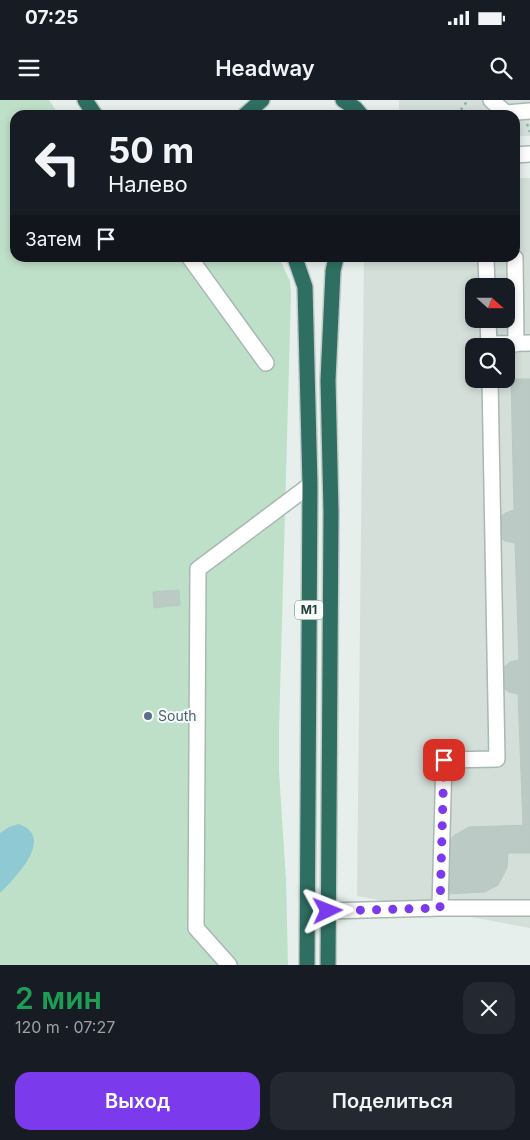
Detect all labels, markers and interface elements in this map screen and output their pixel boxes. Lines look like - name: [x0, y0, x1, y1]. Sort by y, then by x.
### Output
- text: 07:25: [25, 6, 78, 29]
- icon: menu: [15, 54, 43, 82]
- icon: search: [487, 54, 515, 82]
- text: Headway: [215, 55, 315, 81]
- text: 50 m: [108, 129, 194, 171]
- icon: left: [25, 130, 90, 195]
- text: Налево: [108, 171, 188, 197]
- icon: arrive: [92, 225, 120, 253]
- text: Затем: [25, 228, 82, 251]
- north arrow: [465, 278, 515, 328]
- map controls: [465, 278, 515, 388]
- button: search: [465, 338, 515, 388]
- road number: М1: [295, 600, 323, 620]
- place label: South: [158, 707, 197, 724]
- marker: South: [142, 710, 154, 722]
- pin: [423, 739, 465, 781]
- icon: arrive: [430, 746, 458, 774]
- position arrow: [301, 884, 353, 936]
- text: 2 мин: [15, 980, 102, 1016]
- button: close: [463, 982, 515, 1034]
- text: 120 m · 07:27: [15, 1017, 115, 1037]
- button: Выход: [15, 1072, 260, 1130]
- button: Поделиться: [270, 1072, 515, 1130]

